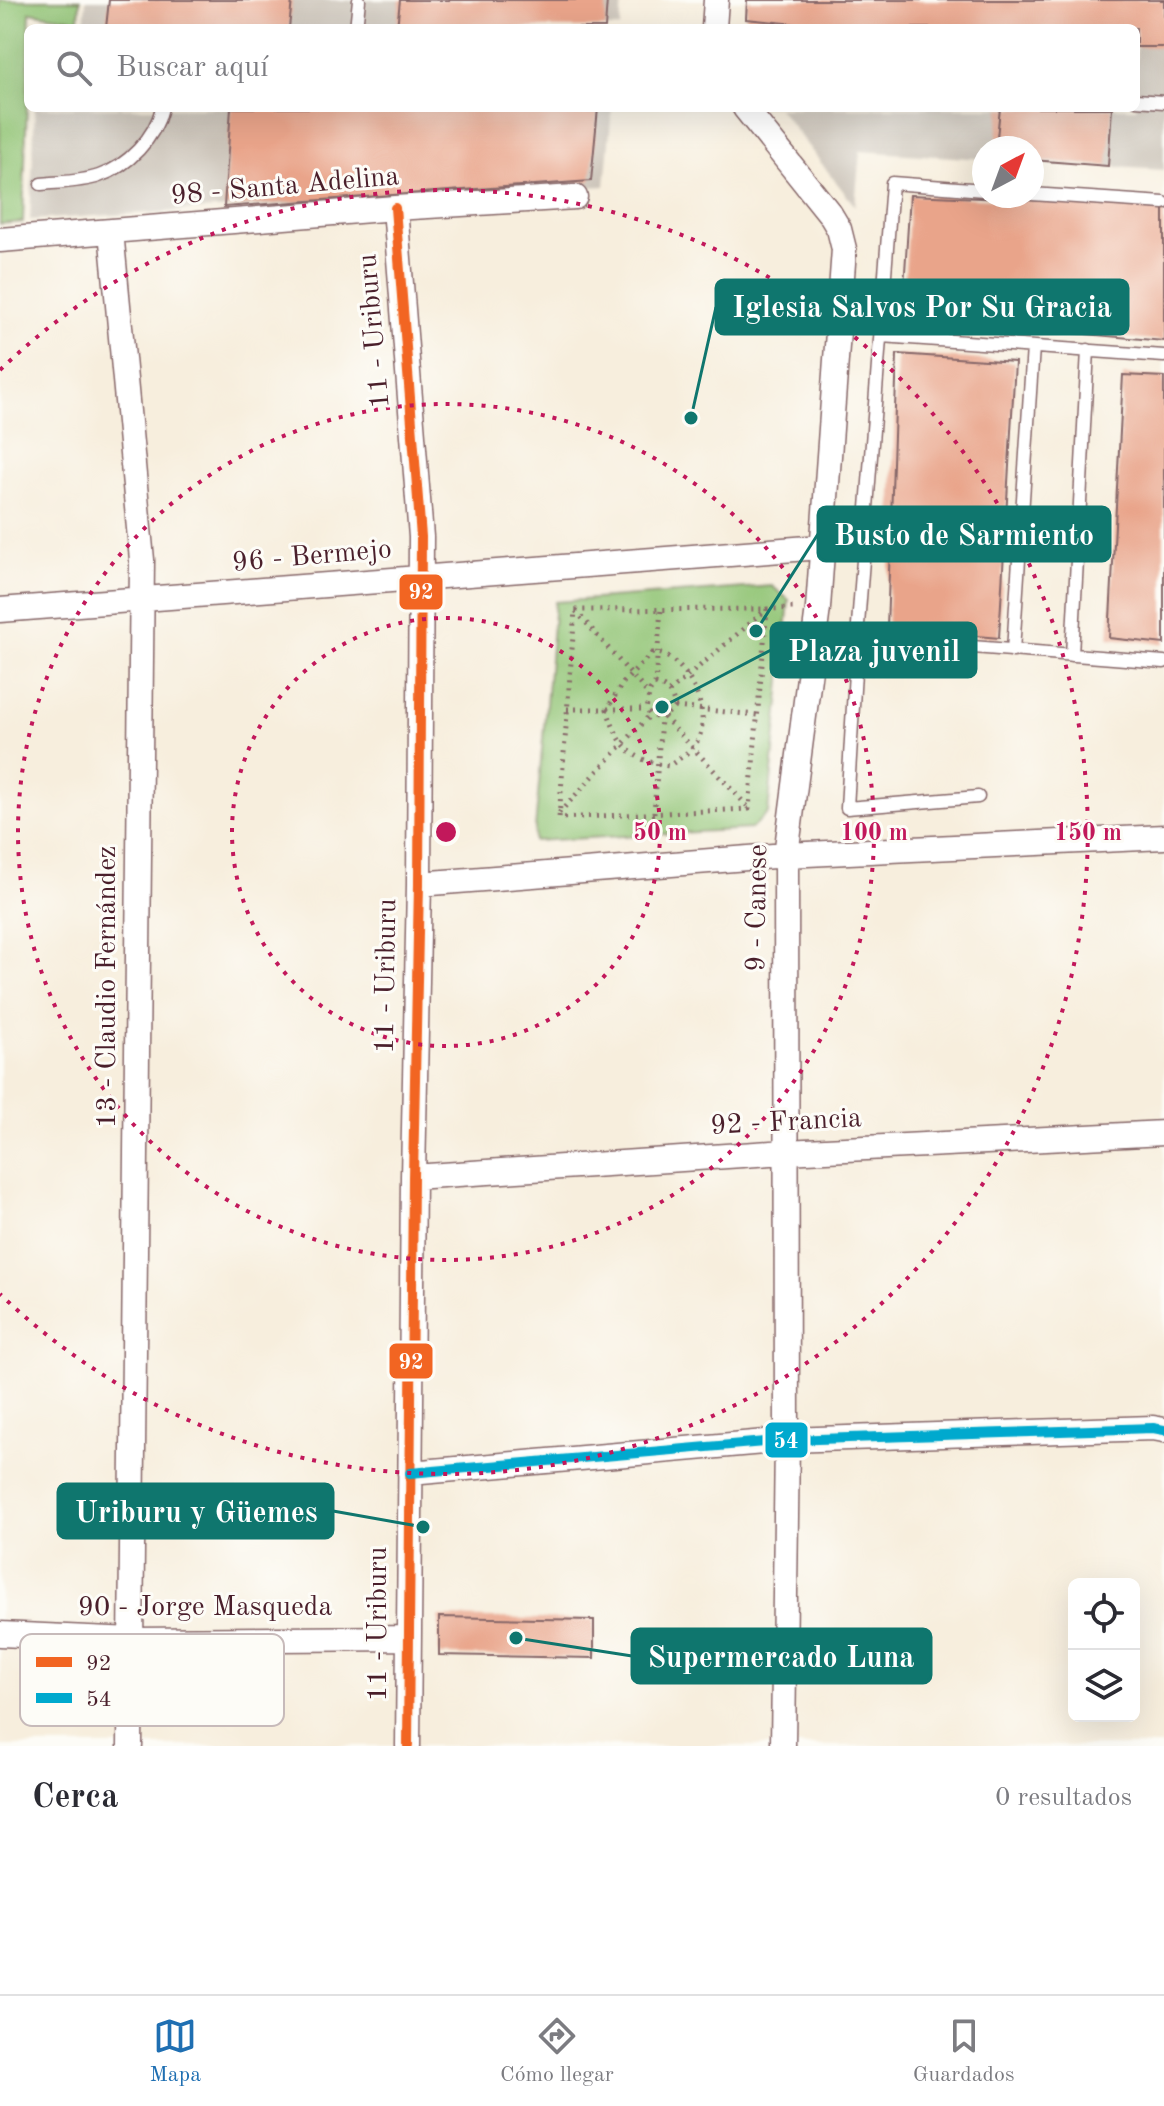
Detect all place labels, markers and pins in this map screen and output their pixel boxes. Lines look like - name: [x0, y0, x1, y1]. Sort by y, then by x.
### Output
- callout: Iglesia Salvos Por Su Gracia: [716, 280, 1128, 334]
- callout: Busto de Sarmiento: [818, 507, 1110, 561]
- callout: Plaza juvenil: [771, 623, 976, 677]
- centre of rings: [432, 818, 460, 846]
- callout: Uriburu y Güemes: [58, 1484, 333, 1538]
- callout: Supermercado Luna: [632, 1629, 931, 1683]

